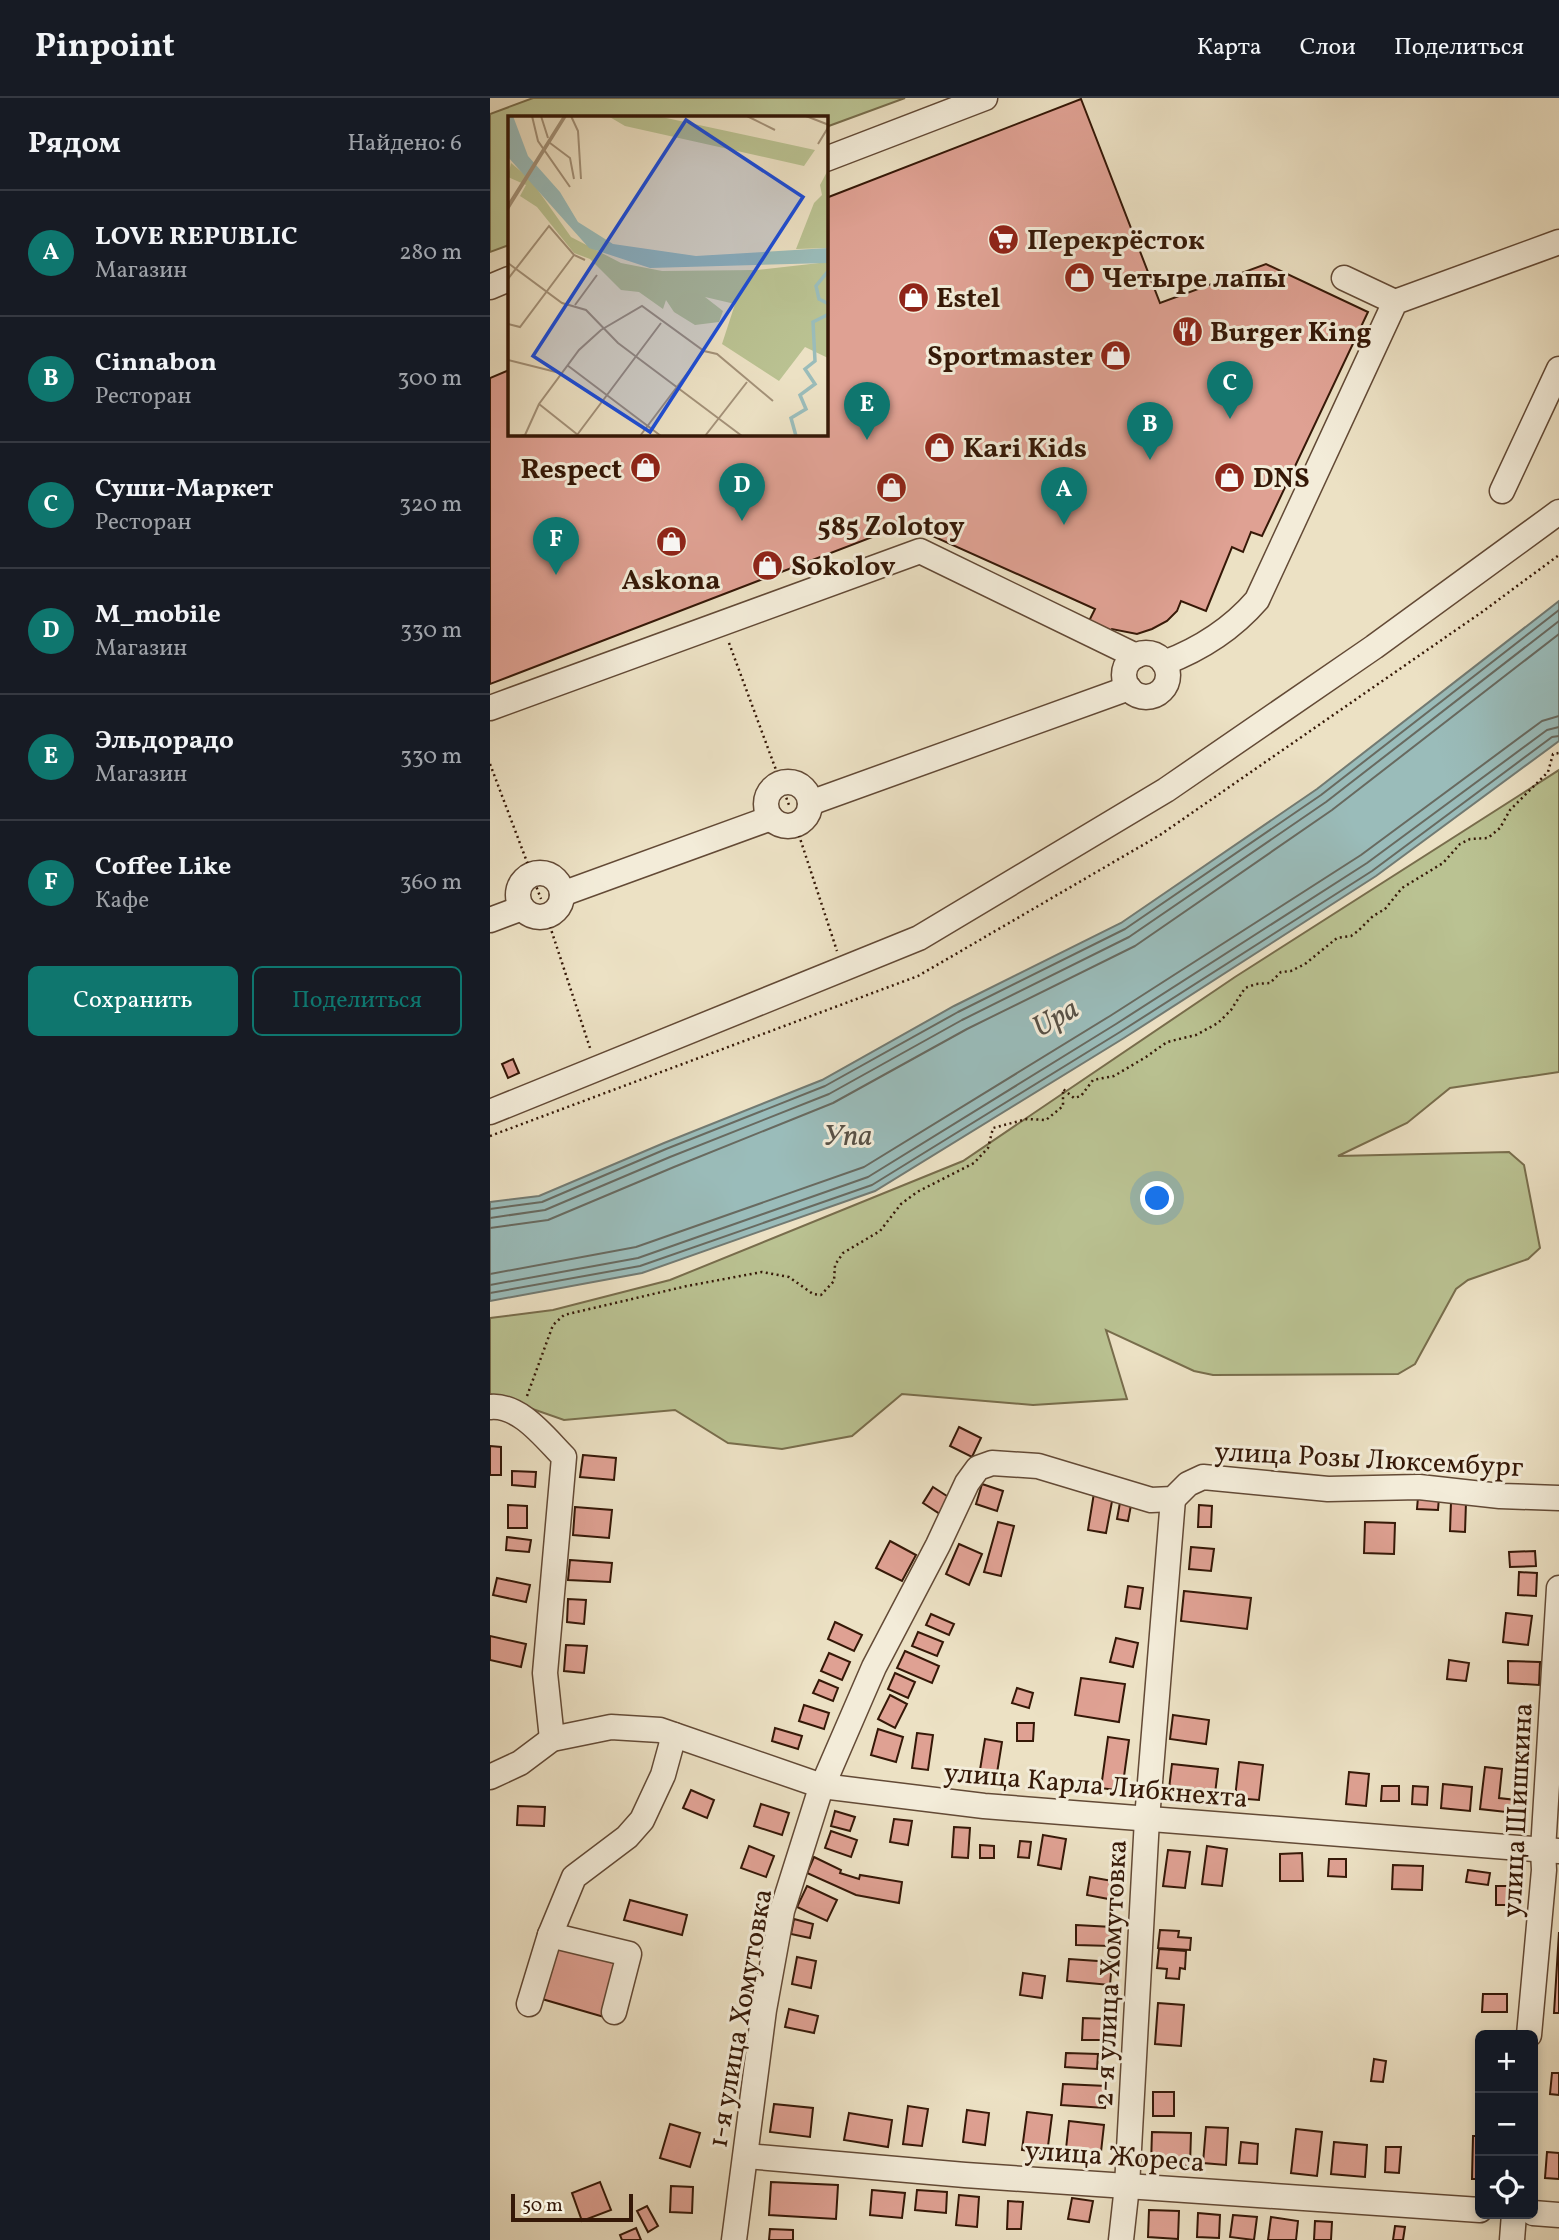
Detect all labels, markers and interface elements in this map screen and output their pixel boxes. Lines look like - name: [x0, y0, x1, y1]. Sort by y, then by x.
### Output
- text: Pinpoint: [35, 25, 175, 71]
- text: Карта: [1197, 31, 1262, 65]
- text: Слои: [1300, 31, 1356, 65]
- text: Поделиться: [1394, 31, 1524, 65]
- inset map: [508, 116, 828, 436]
- text: Рядом: [28, 123, 121, 165]
- text: Найдено: 6: [347, 128, 462, 160]
- text: LOVE REPUBLIC: [95, 219, 298, 255]
- supermarket icon: Перекрёсток: [987, 222, 1021, 256]
- place label: Перекрёсток: [1027, 222, 1205, 261]
- text: A: [43, 237, 59, 269]
- text: 280 m: [399, 237, 462, 269]
- text: Магазин: [95, 255, 187, 287]
- shop icon: Четыре лапы: [1062, 260, 1096, 294]
- place label: Четыре лапы: [1102, 260, 1286, 299]
- shop icon: Estel: [896, 280, 930, 314]
- place label: Estel: [936, 280, 1000, 319]
- restaurant icon: Burger King: [1170, 314, 1204, 348]
- place label: Burger King: [1210, 314, 1372, 353]
- place label: Sportmaster: [927, 338, 1093, 377]
- shop icon: Sportmaster: [1099, 338, 1133, 372]
- text: Cinnabon: [95, 345, 217, 381]
- pin: C: [1207, 361, 1253, 419]
- text: B: [43, 363, 59, 395]
- text: 300 m: [398, 363, 462, 395]
- text: Ресторан: [95, 381, 192, 413]
- pin: E: [844, 382, 890, 440]
- pin: B: [1127, 402, 1173, 460]
- shop icon: Kari Kids: [923, 430, 957, 464]
- place label: Kari Kids: [963, 430, 1087, 469]
- place label: Respect: [520, 451, 622, 490]
- shop icon: Respect: [628, 451, 662, 485]
- shop icon: DNS: [1213, 460, 1247, 494]
- place label: DNS: [1253, 460, 1310, 499]
- pin: D: [719, 463, 765, 521]
- pin: A: [1041, 467, 1087, 525]
- text: Суши-Маркет: [95, 471, 273, 507]
- shop icon: 585 Zolotoy: [874, 471, 908, 505]
- text: C: [44, 489, 58, 521]
- text: 320 m: [399, 489, 462, 521]
- text: Ресторан: [95, 507, 192, 539]
- place label: 585 Zolotoy: [817, 508, 965, 547]
- pin: F: [533, 517, 579, 575]
- shop icon: Askona: [654, 525, 688, 559]
- shop icon: Sokolov: [751, 548, 785, 582]
- place label: Sokolov: [791, 548, 896, 587]
- place label: Askona: [621, 562, 721, 601]
- text: M_mobile: [95, 597, 221, 633]
- text: D: [43, 615, 59, 647]
- text: 330 m: [400, 615, 462, 647]
- text: Магазин: [95, 633, 187, 665]
- text: Эльдорадо: [95, 723, 234, 759]
- text: E: [44, 741, 58, 773]
- text: 330 m: [400, 741, 462, 773]
- text: Магазин: [95, 759, 187, 791]
- text: Coffee Like: [95, 849, 231, 885]
- text: F: [44, 867, 58, 899]
- text: 360 m: [400, 867, 462, 899]
- text: Кафе: [95, 885, 149, 917]
- button: Сохранить: [28, 966, 238, 1036]
- button: Поделиться: [252, 966, 462, 1036]
- water label: Upa: [1025, 989, 1087, 1049]
- water label: Упа: [824, 1116, 872, 1158]
- your location: [1140, 1181, 1174, 1215]
- street label: улица Розы Люксембург: [1213, 1433, 1524, 1488]
- street label: улица Шишкина: [1493, 1702, 1544, 1919]
- street label: улица Карла Либкнехта: [942, 1754, 1250, 1819]
- street label: 2-я улица Хомутовка: [1085, 1839, 1138, 2108]
- street label: 1-я улица Хомутовка: [699, 1886, 783, 2151]
- map controls: [1475, 2030, 1538, 2219]
- button: +: [1475, 2030, 1538, 2093]
- button: −: [1475, 2093, 1538, 2156]
- street label: улица Жореса: [1024, 2132, 1206, 2183]
- button: locate: [1475, 2156, 1538, 2219]
- scale bar: [511, 2191, 634, 2223]
- text: 50 m: [522, 2193, 563, 2219]

